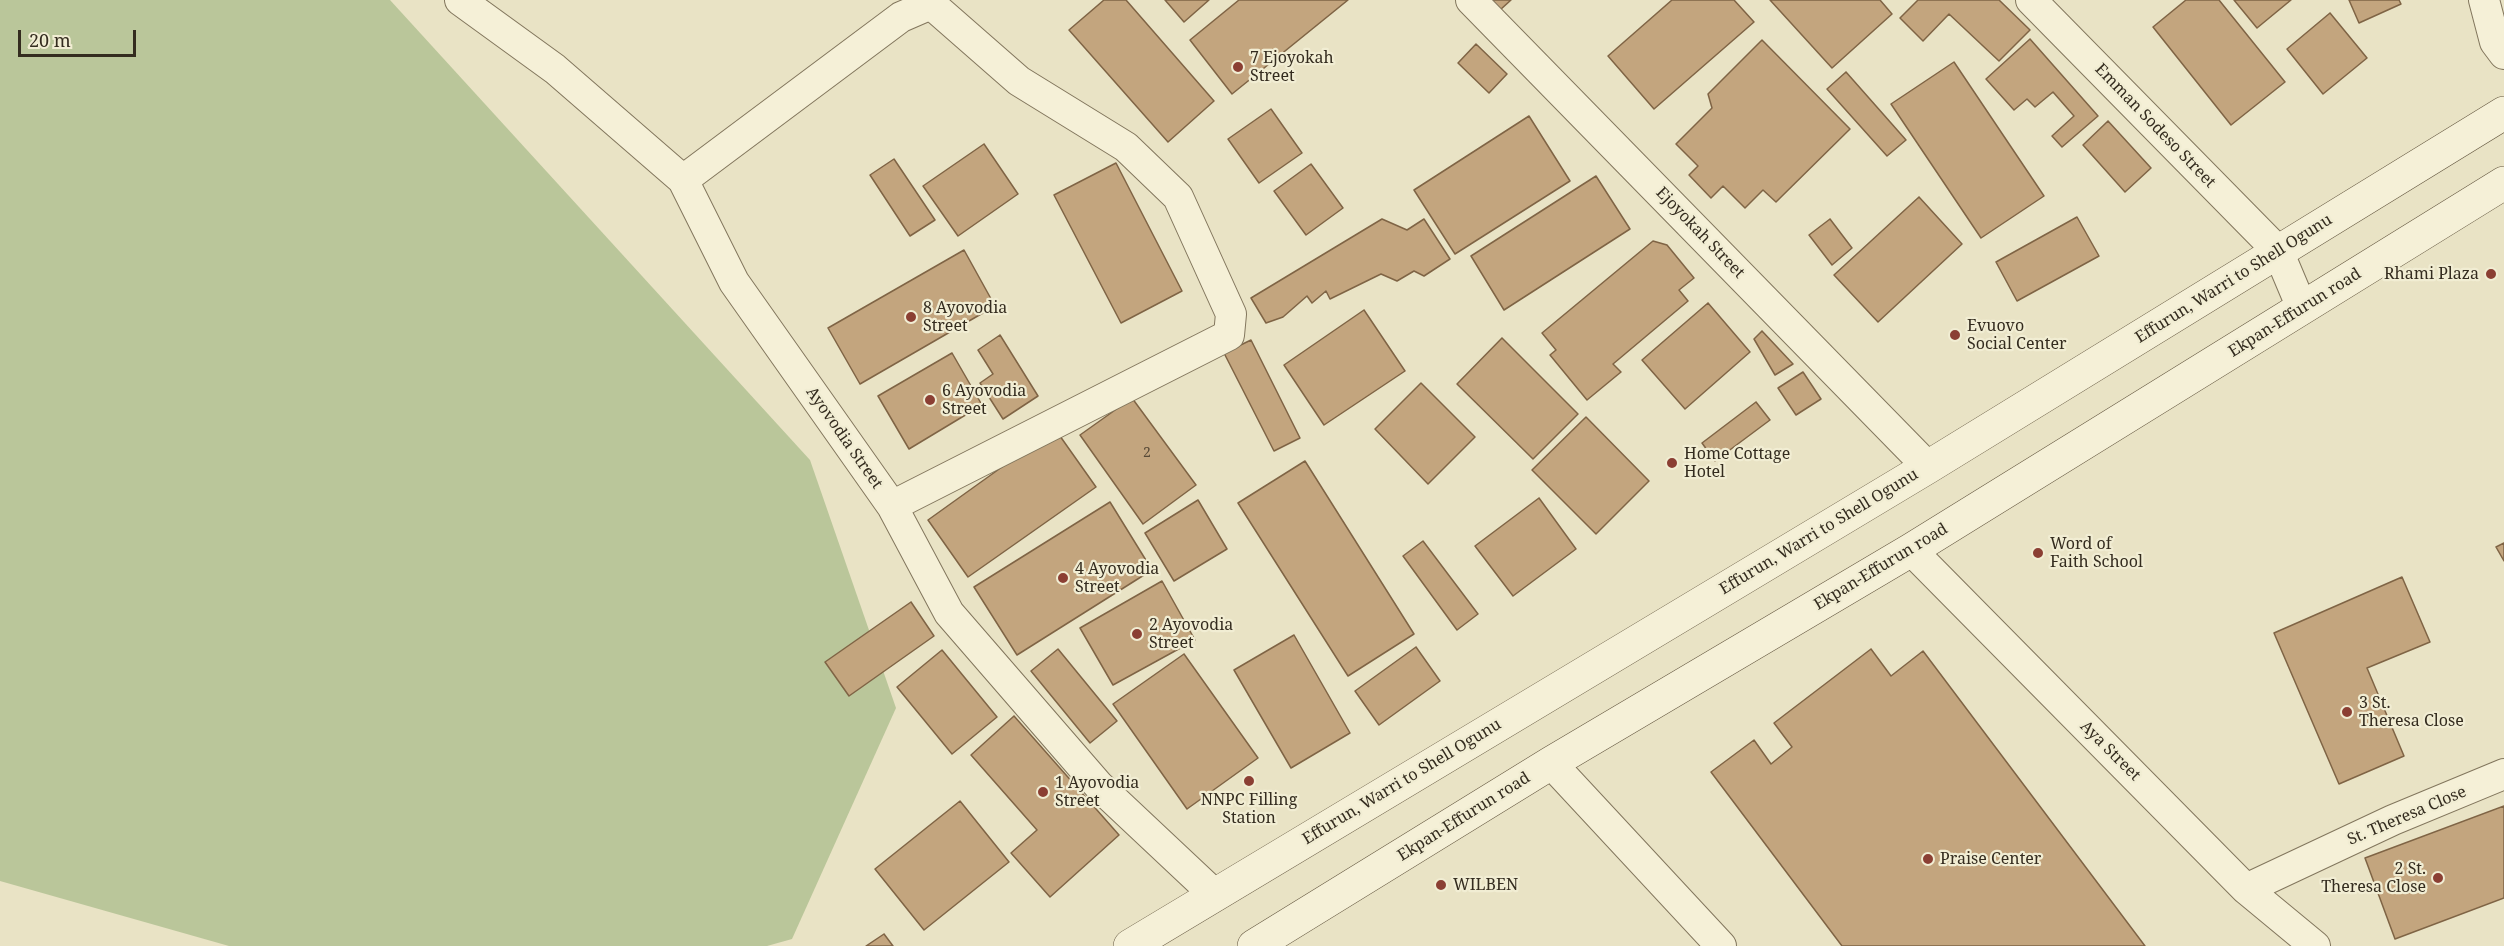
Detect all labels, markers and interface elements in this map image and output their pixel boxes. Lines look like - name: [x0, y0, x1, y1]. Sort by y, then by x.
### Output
- scale bar: [21, 18, 140, 56]
- text: 20 m: [29, 28, 71, 52]
- place label: 7 Ejoyokah Street: [1250, 48, 1334, 86]
- marker: 7 Ejoyokah Street: [1231, 60, 1245, 74]
- street label: Emman Sodeso Street: [2091, 60, 2219, 192]
- street label: Ejoyokah Street: [1652, 183, 1748, 283]
- street label: Effurun, Warri to Shell Ogunu: [2132, 210, 2336, 348]
- street label: Ekpan-Effurun road: [2225, 264, 2365, 362]
- place label: Rhami Plaza: [2384, 264, 2479, 284]
- marker: Rhami Plaza: [2484, 267, 2498, 281]
- place label: 8 Ayovodia Street: [923, 298, 1007, 336]
- marker: 8 Ayovodia Street: [904, 310, 918, 324]
- place label: Evuovo Social Center: [1967, 316, 2066, 354]
- marker: Evuovo Social Center: [1948, 328, 1962, 342]
- place label: 6 Ayovodia Street: [942, 381, 1026, 419]
- street label: Ayovodia Street: [802, 383, 886, 493]
- marker: 6 Ayovodia Street: [923, 393, 937, 407]
- place label: Home Cottage Hotel: [1684, 444, 1790, 482]
- house number: 2: [1143, 445, 1151, 461]
- marker: Home Cottage Hotel: [1665, 456, 1679, 470]
- street label: Effurun, Warri to Shell Ogunu: [1716, 465, 1922, 599]
- street label: Ekpan-Effurun road: [1811, 519, 1951, 615]
- place label: Word of Faith School: [2050, 534, 2143, 572]
- marker: Word of Faith School: [2031, 546, 2045, 560]
- place label: 4 Ayovodia Street: [1075, 559, 1159, 597]
- marker: 4 Ayovodia Street: [1056, 571, 1070, 585]
- place label: 2 Ayovodia Street: [1149, 615, 1233, 653]
- marker: 2 Ayovodia Street: [1130, 627, 1144, 641]
- place label: 3 St. Theresa Close: [2359, 693, 2464, 731]
- marker: 3 St. Theresa Close: [2340, 705, 2354, 719]
- street label: Effurun, Warri to Shell Ogunu: [1299, 715, 1505, 849]
- street label: Aya Street: [2076, 717, 2144, 785]
- street label: Ekpan-Effurun road: [1394, 768, 1534, 866]
- place label: 1 Ayovodia Street: [1055, 773, 1139, 811]
- marker: NNPC Filling Station: [1242, 774, 1256, 788]
- street label: St. Theresa Close: [2345, 782, 2469, 850]
- marker: 1 Ayovodia Street: [1036, 785, 1050, 799]
- place label: NNPC Filling Station: [1201, 790, 1297, 828]
- place label: Praise Center: [1940, 849, 2041, 869]
- marker: Praise Center: [1921, 852, 1935, 866]
- place label: 2 St. Theresa Close: [2321, 859, 2426, 897]
- marker: 2 St. Theresa Close: [2431, 871, 2445, 885]
- place label: WILBEN: [1453, 875, 1518, 895]
- marker: WILBEN: [1434, 878, 1448, 892]

